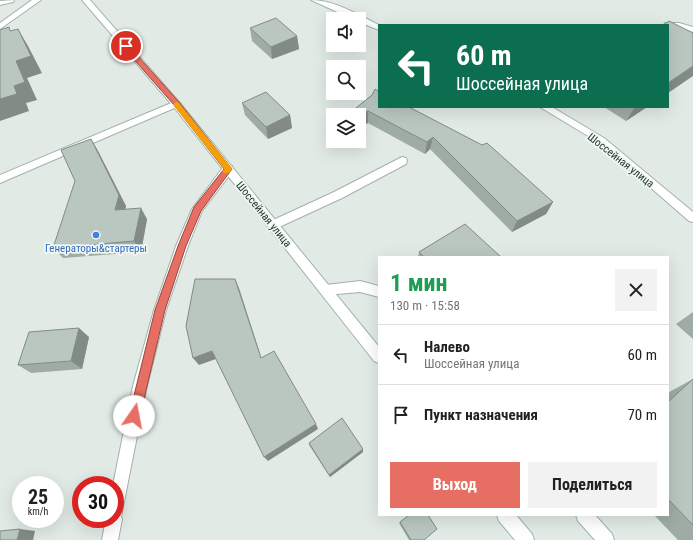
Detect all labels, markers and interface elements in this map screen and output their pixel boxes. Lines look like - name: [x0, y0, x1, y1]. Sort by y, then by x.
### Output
- map controls: [326, 12, 366, 148]
- button: sound: [326, 12, 366, 52]
- pin: [109, 29, 143, 63]
- icon: arrive: [115, 35, 137, 57]
- text: 60 m: [456, 39, 512, 72]
- icon: left: [390, 40, 442, 92]
- button: search: [326, 60, 366, 100]
- text: Шоссейная улица: [456, 73, 588, 94]
- button: layers: [326, 108, 366, 148]
- street label: Шоссейная улица: [585, 130, 656, 190]
- street label: Шоссейная улица: [233, 179, 294, 250]
- marker: Генераторы&стартеры: [91, 230, 101, 240]
- place label: Генераторы&стартеры: [45, 242, 147, 255]
- text: 1 мин: [390, 269, 448, 297]
- button: close: [615, 269, 657, 311]
- text: 130 m · 15:58: [390, 298, 460, 313]
- text: Налево: [424, 338, 470, 356]
- icon: left: [390, 344, 412, 366]
- text: 60 m: [627, 346, 657, 364]
- text: Шоссейная улица: [424, 356, 519, 371]
- position arrow: [113, 395, 155, 437]
- icon: arrive: [390, 404, 412, 426]
- text: Пункт назначения: [424, 406, 538, 424]
- text: 70 m: [627, 406, 657, 424]
- button: Выход: [390, 462, 520, 508]
- button: Поделиться: [528, 462, 657, 508]
- speed limit sign: 30: [72, 476, 124, 528]
- text: 25: [28, 485, 48, 509]
- text: km/h: [28, 506, 48, 517]

